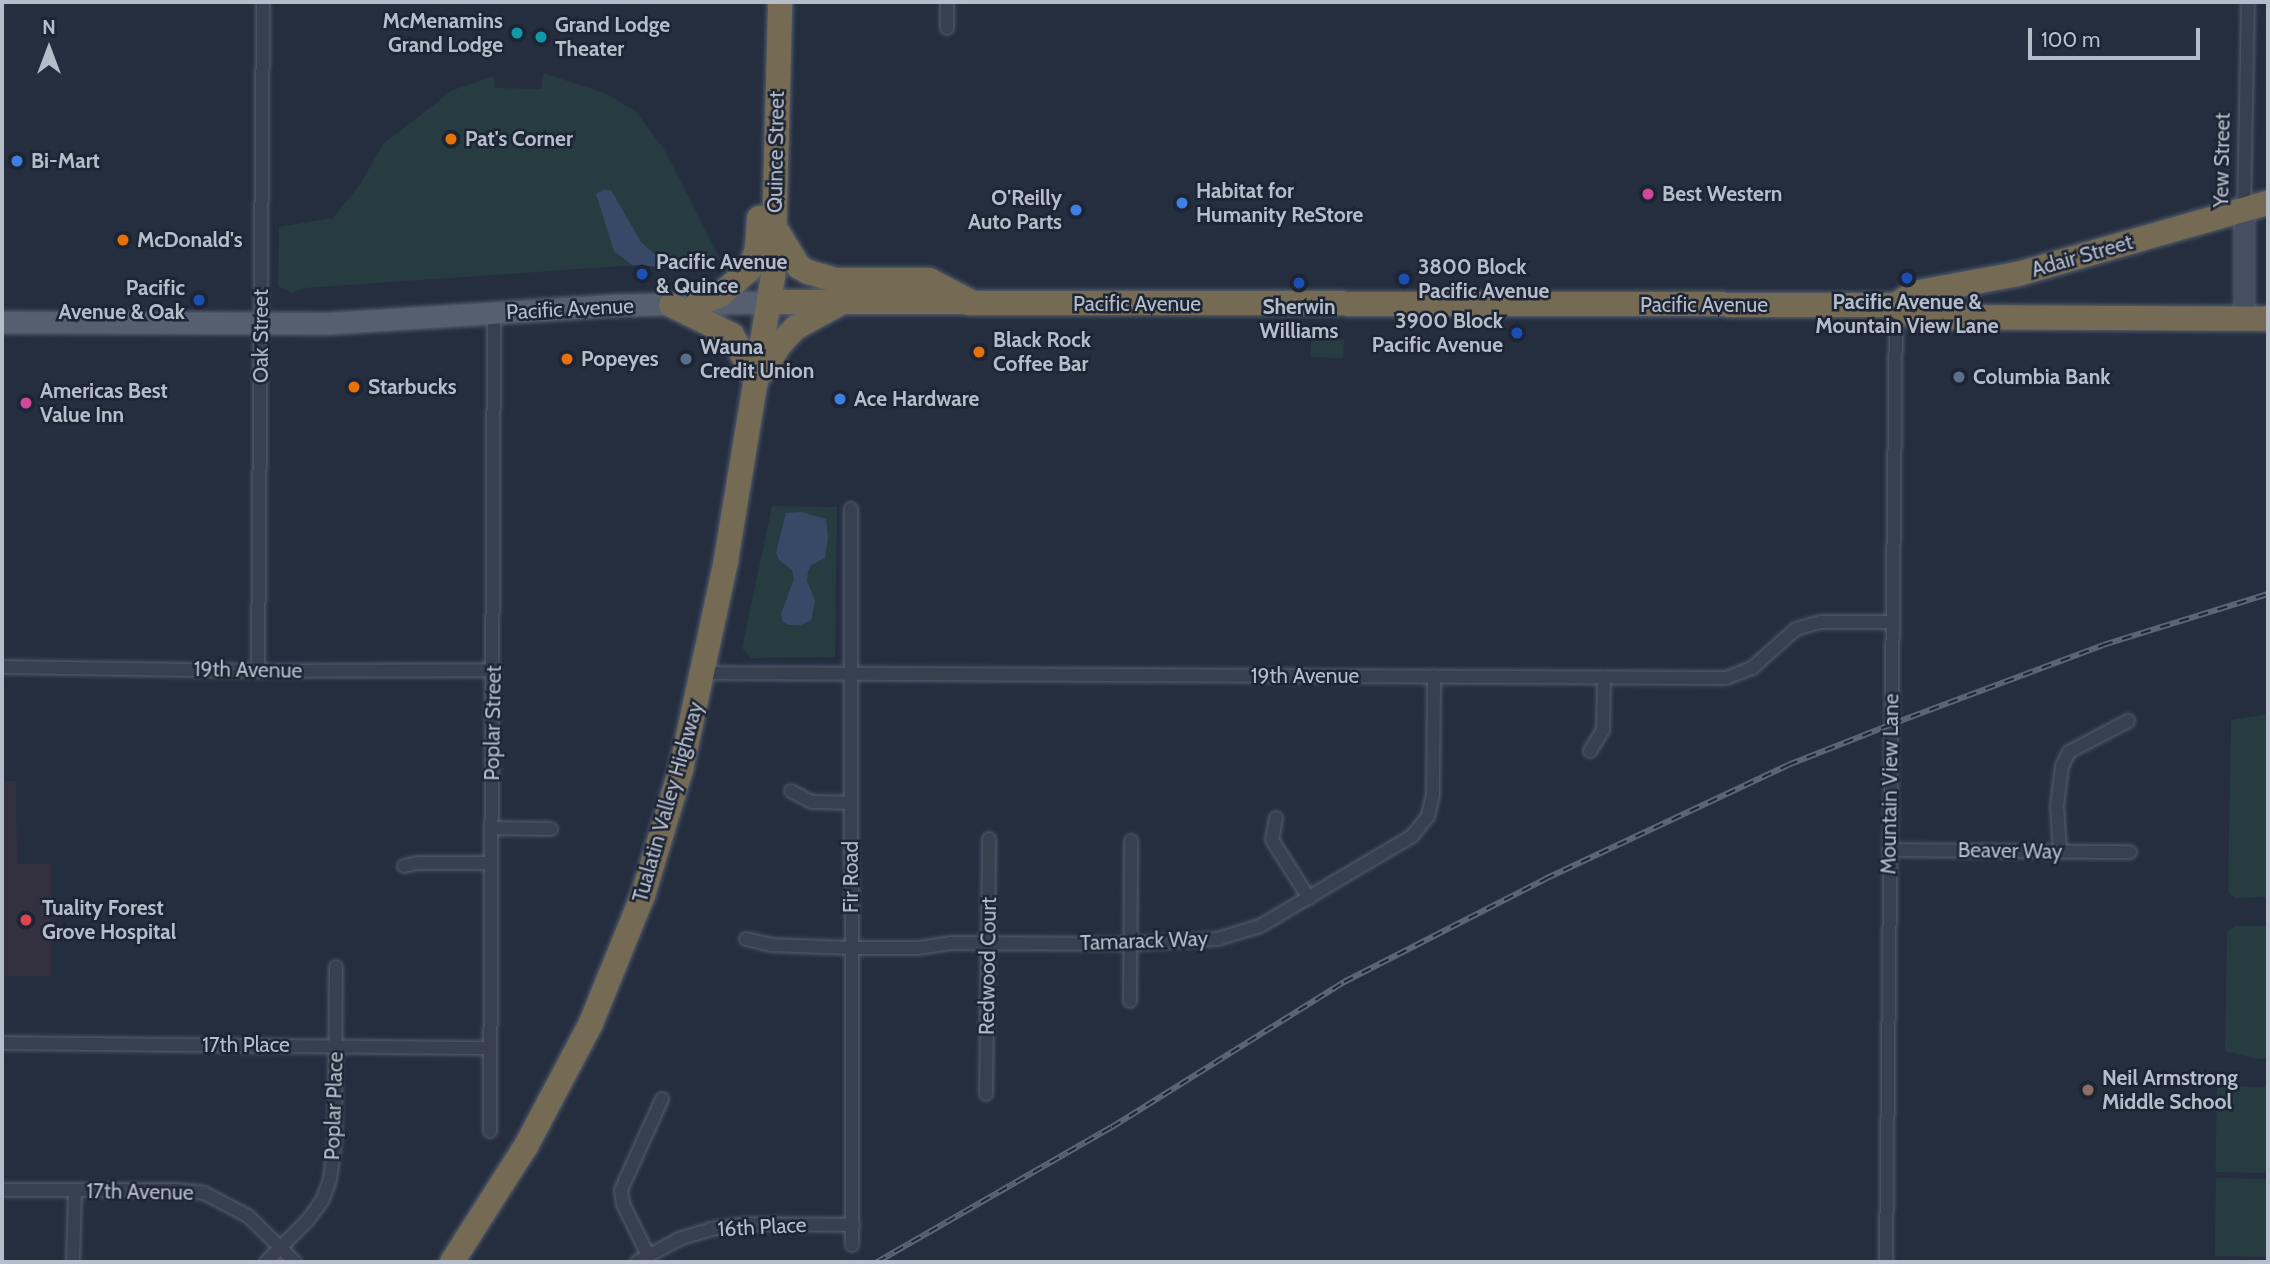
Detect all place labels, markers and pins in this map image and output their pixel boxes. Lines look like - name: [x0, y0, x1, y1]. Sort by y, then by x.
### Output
- place label: McMenamins Grand Lodge: [382, 8, 503, 58]
- place label: Grand Lodge Theater: [555, 12, 670, 62]
- marker: McMenamins Grand Lodge: [509, 25, 525, 41]
- marker: Grand Lodge Theater: [533, 29, 549, 45]
- place label: Pat's Corner: [465, 126, 573, 152]
- marker: Pat's Corner: [443, 131, 459, 147]
- place label: Bi-Mart: [31, 148, 100, 174]
- marker: Bi-Mart: [9, 153, 25, 169]
- place label: Habitat for Humanity ReStore: [1196, 178, 1363, 228]
- place label: Best Western: [1662, 181, 1782, 207]
- place label: O'Reilly Auto Parts: [968, 185, 1062, 235]
- marker: Best Western: [1640, 186, 1656, 202]
- marker: Habitat for Humanity ReStore: [1174, 195, 1190, 211]
- marker: O'Reilly Auto Parts: [1068, 202, 1084, 218]
- place label: McDonald's: [137, 227, 243, 253]
- marker: McDonald's: [115, 232, 131, 248]
- place label: Pacific Avenue & Quince: [656, 249, 787, 299]
- place label: 3800 Block Pacific Avenue: [1418, 254, 1549, 304]
- marker: Pacific Avenue & Quince: [634, 266, 650, 282]
- marker: Pacific Avenue & Mountain View Lane: [1899, 270, 1915, 286]
- marker: 3800 Block Pacific Avenue: [1396, 271, 1412, 287]
- place label: Pacific Avenue & Oak: [59, 275, 185, 325]
- marker: Sherwin Williams: [1291, 275, 1307, 291]
- place label: Pacific Avenue & Mountain View Lane: [1815, 289, 1999, 339]
- marker: Pacific Avenue & Oak: [191, 292, 207, 308]
- place label: Sherwin Williams: [1260, 294, 1338, 344]
- place label: 3900 Block Pacific Avenue: [1372, 308, 1503, 358]
- marker: 3900 Block Pacific Avenue: [1509, 325, 1525, 341]
- place label: Black Rock Coffee Bar: [993, 327, 1091, 377]
- place label: Wauna Credit Union: [700, 334, 814, 384]
- marker: Black Rock Coffee Bar: [971, 344, 987, 360]
- place label: Popeyes: [581, 346, 659, 372]
- marker: Popeyes: [559, 351, 575, 367]
- marker: Wauna Credit Union: [678, 351, 694, 367]
- place label: Columbia Bank: [1973, 364, 2110, 390]
- marker: Columbia Bank: [1951, 369, 1967, 385]
- place label: Starbucks: [368, 374, 457, 400]
- place label: Americas Best Value Inn: [40, 378, 168, 428]
- marker: Starbucks: [346, 379, 362, 395]
- place label: Ace Hardware: [854, 386, 979, 412]
- marker: Ace Hardware: [832, 391, 848, 407]
- marker: Americas Best Value Inn: [18, 395, 34, 411]
- place label: Tuality Forest Grove Hospital: [42, 895, 176, 945]
- marker: Tuality Forest Grove Hospital: [16, 910, 36, 930]
- place label: Neil Armstrong Middle School: [2102, 1065, 2238, 1115]
- marker: Neil Armstrong Middle School: [2080, 1082, 2096, 1098]

